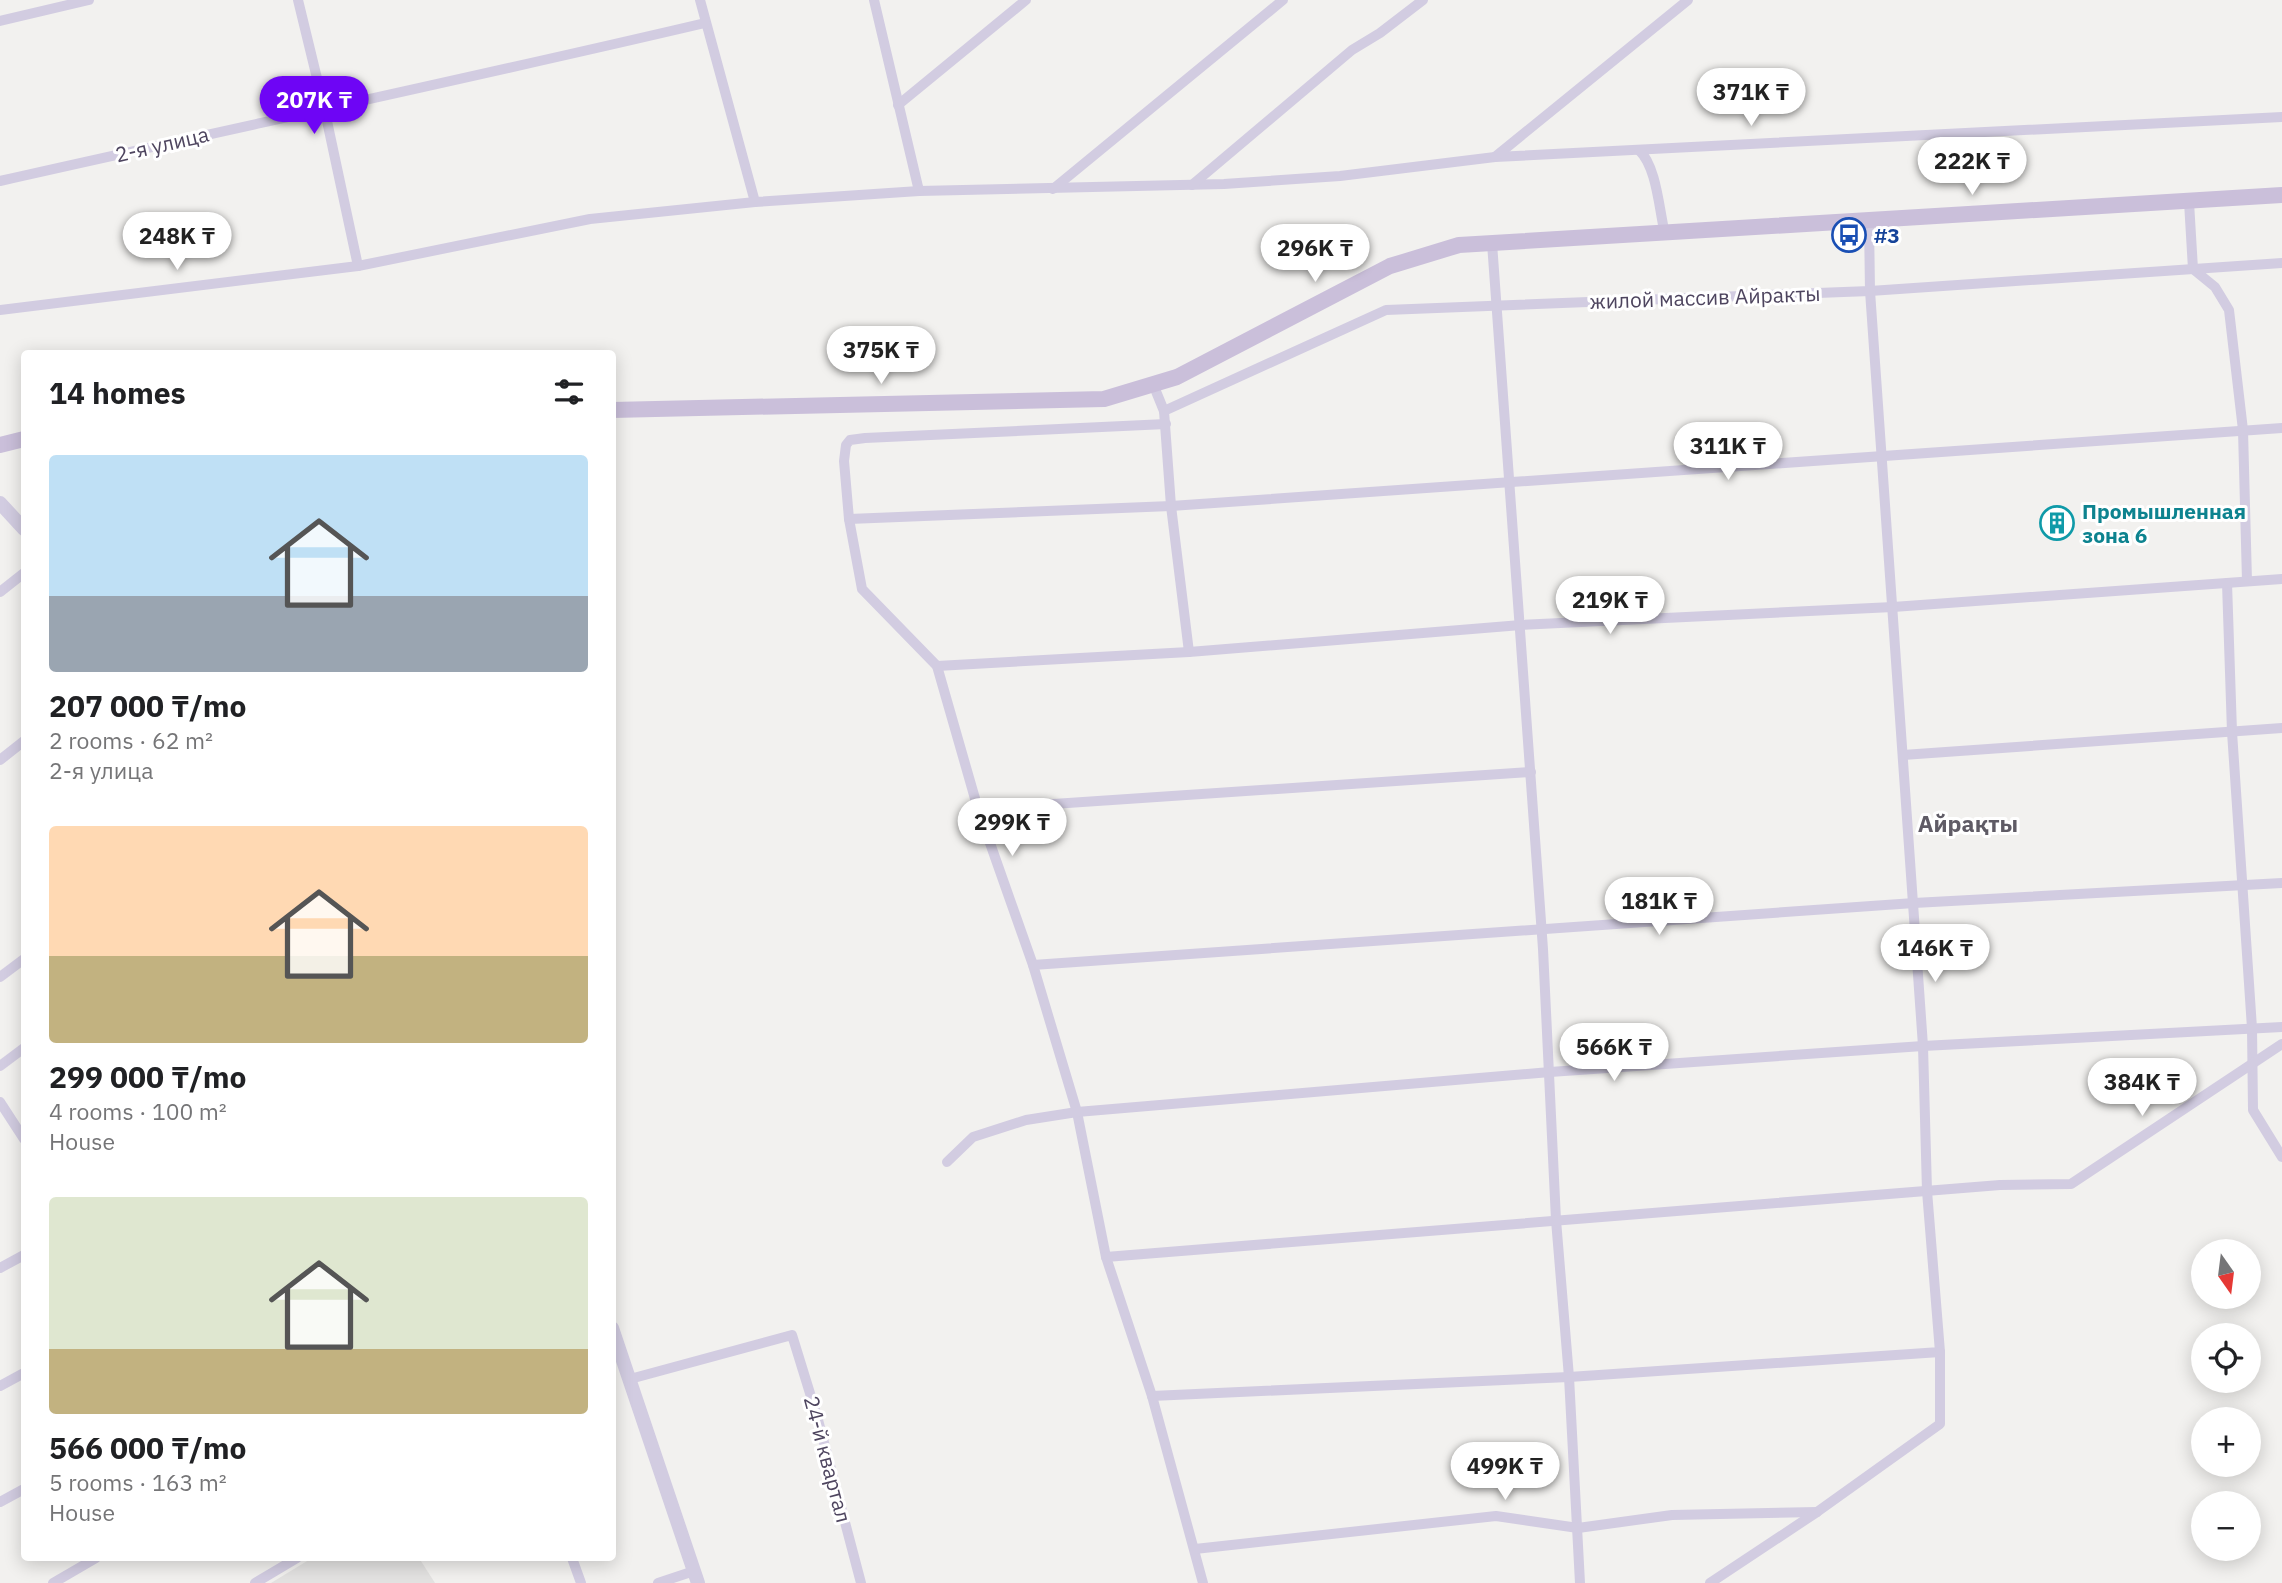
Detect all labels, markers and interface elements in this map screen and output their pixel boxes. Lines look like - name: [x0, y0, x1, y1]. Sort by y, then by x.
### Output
- pin: 371K ₸: [1694, 68, 1808, 128]
- pin: 207K ₸: [257, 76, 371, 136]
- text: 371K ₸: [1713, 76, 1789, 106]
- text: 207K ₸: [276, 84, 352, 114]
- street label: 2-я улица: [112, 120, 212, 168]
- pin: 222K ₸: [1915, 138, 2029, 197]
- text: 222K ₸: [1934, 145, 2010, 175]
- pin: 248K ₸: [120, 212, 234, 272]
- bus stop icon: #3: [1830, 216, 1868, 254]
- text: 248K ₸: [139, 220, 215, 250]
- place label: #3: [1874, 221, 1900, 249]
- pin: 296K ₸: [1258, 224, 1372, 284]
- text: 296K ₸: [1277, 232, 1353, 262]
- street label: жилой массив Айракты: [1589, 279, 1821, 315]
- pin: 375K ₸: [824, 326, 938, 386]
- text: 375K ₸: [843, 334, 919, 364]
- text: 14 homes: [49, 373, 186, 412]
- icon: filters: [550, 373, 588, 411]
- pin: 311K ₸: [1671, 422, 1785, 482]
- text: 311K ₸: [1690, 430, 1766, 460]
- place label: Промышленная зона 6: [2082, 497, 2246, 549]
- icon: home: [256, 500, 382, 626]
- building icon: Промышленная зона 6: [2038, 504, 2076, 542]
- pin: 219K ₸: [1553, 576, 1667, 636]
- text: 219K ₸: [1572, 584, 1648, 614]
- text: 207 000 ₸/mo: [49, 686, 247, 725]
- text: 2 rooms · 62 m²: [49, 725, 213, 755]
- text: 2-я улица: [49, 755, 153, 785]
- pin: 299K ₸: [955, 798, 1069, 858]
- text: 299K ₸: [974, 806, 1050, 836]
- district label: Айрақты: [1918, 808, 2018, 838]
- icon: home: [256, 871, 382, 997]
- pin: 181K ₸: [1602, 878, 1716, 937]
- text: 181K ₸: [1621, 885, 1697, 915]
- pin: 146K ₸: [1878, 925, 1992, 984]
- text: 146K ₸: [1897, 932, 1973, 962]
- pin: 566K ₸: [1557, 1024, 1671, 1083]
- text: 566K ₸: [1576, 1031, 1652, 1061]
- text: 299 000 ₸/mo: [49, 1057, 247, 1096]
- pin: 384K ₸: [2085, 1058, 2199, 1118]
- text: 384K ₸: [2104, 1066, 2180, 1096]
- text: 4 rooms · 100 m²: [49, 1096, 227, 1126]
- text: House: [49, 1126, 115, 1156]
- north arrow: [2191, 1239, 2261, 1309]
- map controls: [2191, 1239, 2261, 1561]
- icon: home: [256, 1242, 382, 1368]
- button: locate: [2191, 1323, 2261, 1393]
- street label: 24-й квартал: [798, 1393, 858, 1525]
- button: +: [2191, 1407, 2261, 1477]
- text: 566 000 ₸/mo: [49, 1428, 247, 1467]
- pin: 499K ₸: [1448, 1442, 1562, 1502]
- text: 499K ₸: [1467, 1450, 1543, 1480]
- text: 5 rooms · 163 m²: [49, 1467, 227, 1497]
- button: −: [2191, 1491, 2261, 1561]
- text: House: [49, 1497, 115, 1527]

